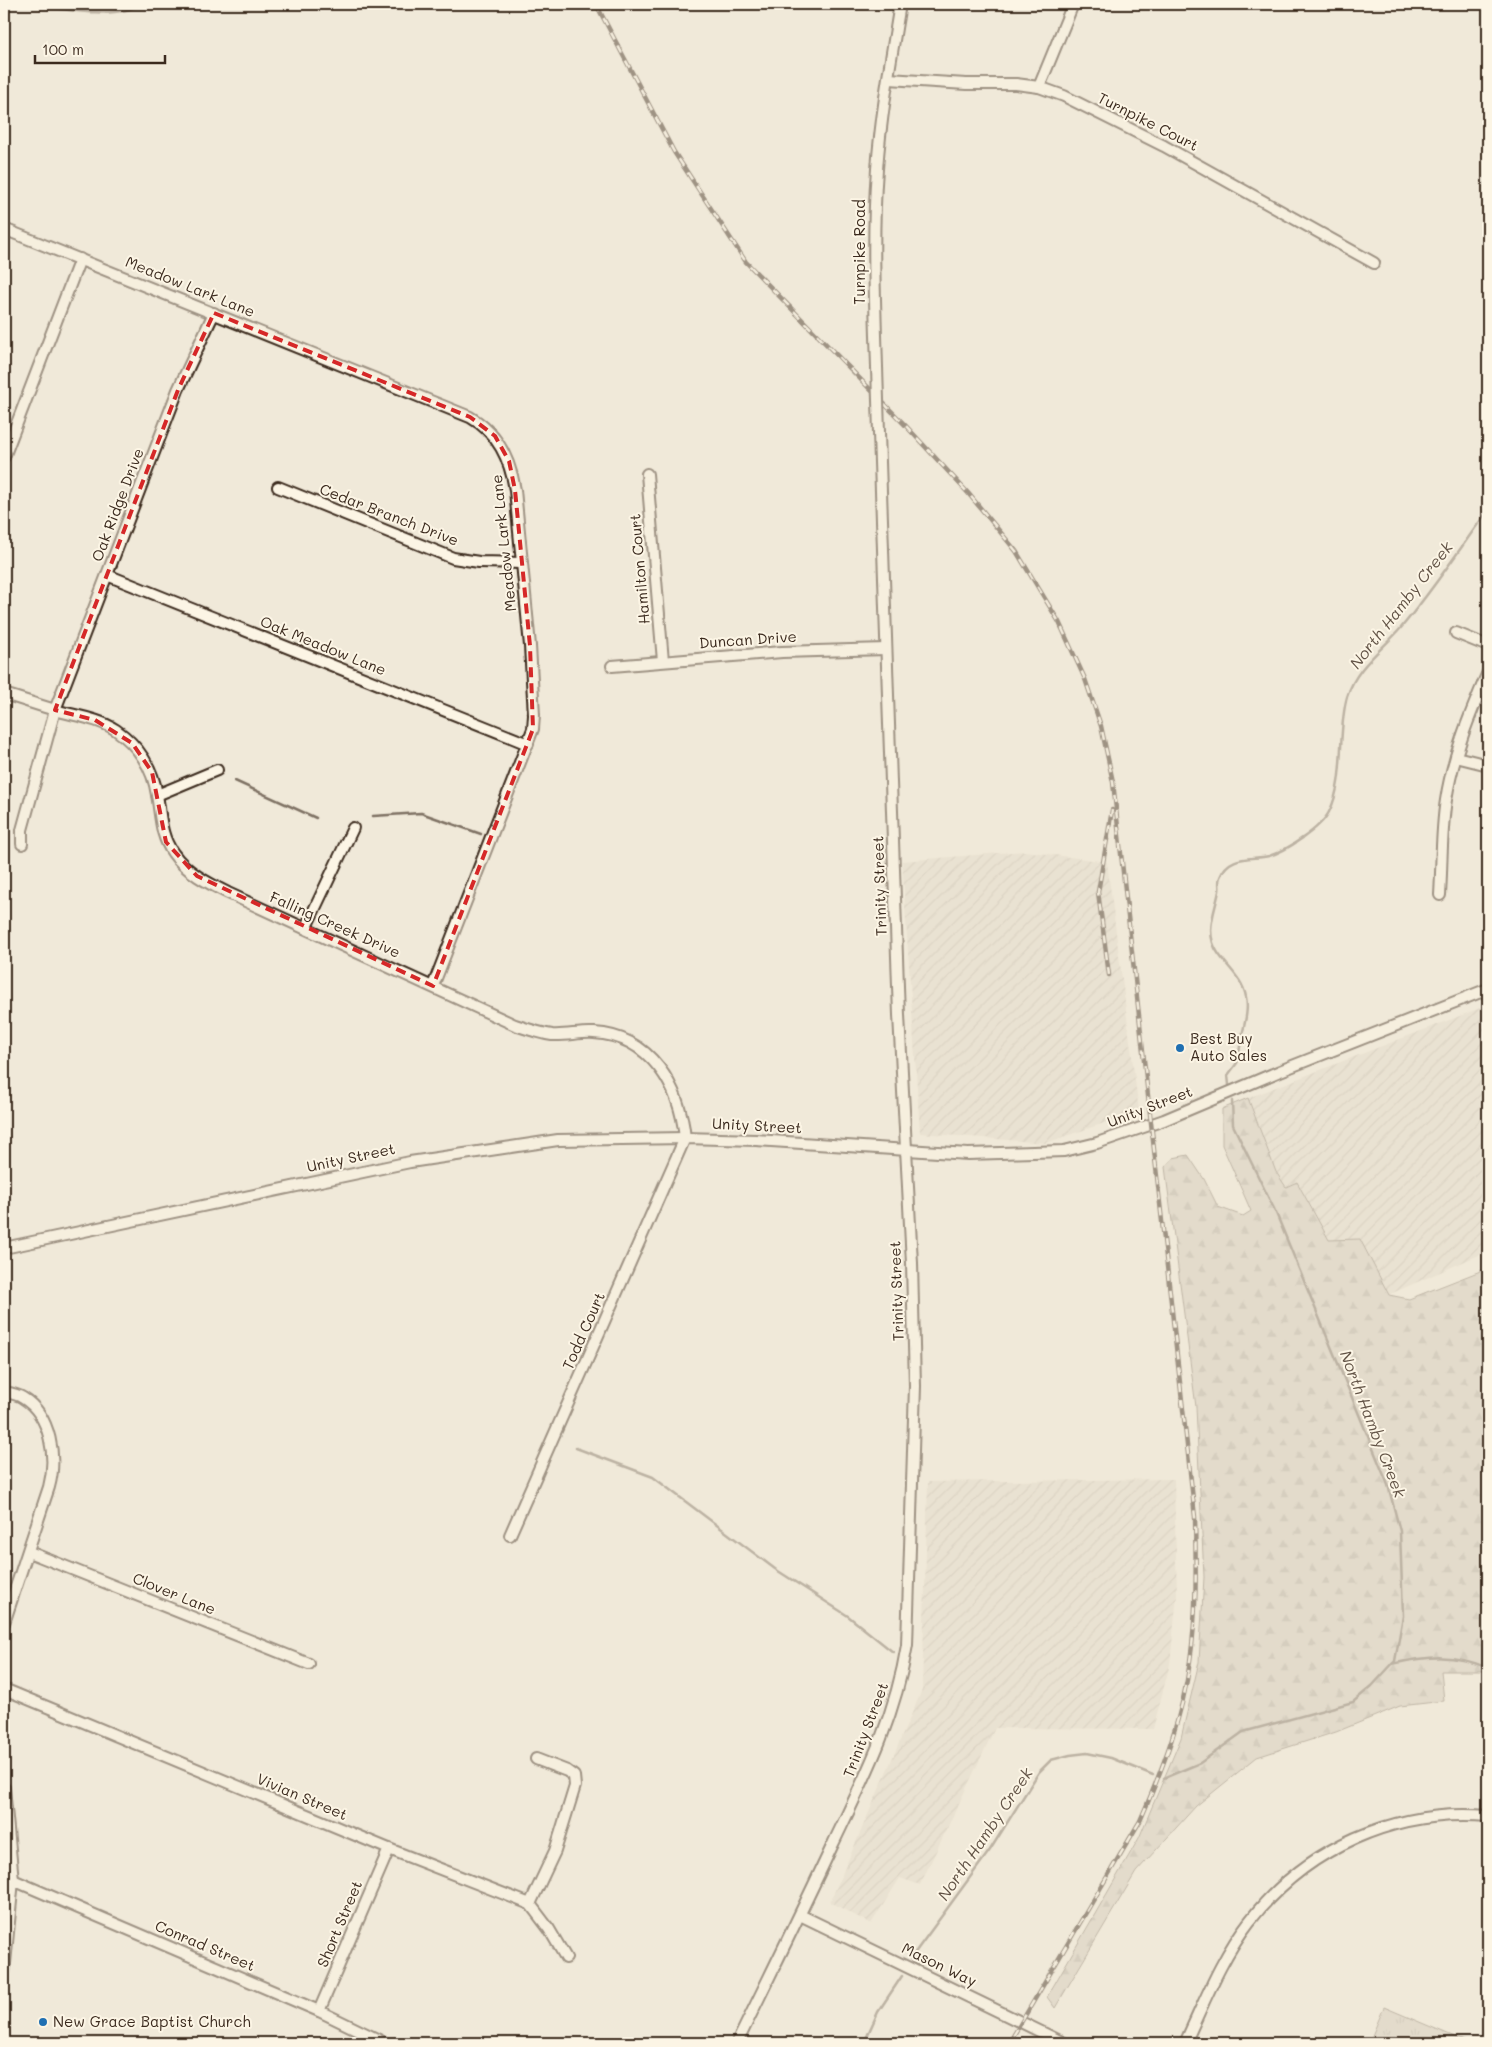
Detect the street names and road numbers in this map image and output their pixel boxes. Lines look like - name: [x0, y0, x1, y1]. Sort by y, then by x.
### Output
- street label: Turnpike Court: [1095, 87, 1202, 155]
- street label: Turnpike Road: [849, 199, 869, 305]
- street label: Meadow Lark Lane: [123, 251, 258, 321]
- street label: Oak Ridge Drive: [86, 445, 148, 564]
- street label: Meadow Lark Lane: [486, 474, 520, 613]
- street label: Cedar Branch Drive: [317, 478, 462, 550]
- street label: Hamilton Court: [624, 513, 654, 625]
- street label: Oak Meadow Lane: [257, 611, 389, 679]
- street label: Duncan Drive: [698, 626, 797, 652]
- street label: Trinity Street: [867, 836, 891, 937]
- street label: Falling Creek Drive: [267, 886, 404, 962]
- street label: Unity Street: [1104, 1081, 1195, 1132]
- street label: Unity Street: [712, 1113, 802, 1137]
- street label: Unity Street: [305, 1138, 397, 1176]
- street label: Trinity Street: [884, 1241, 908, 1342]
- street label: Todd Court: [557, 1289, 609, 1373]
- street label: Clover Lane: [130, 1567, 219, 1619]
- street label: Trinity Street: [838, 1679, 892, 1780]
- street label: Vivian Street: [254, 1768, 351, 1824]
- street label: Short Street: [312, 1877, 366, 1970]
- street label: Conrad Street: [152, 1915, 258, 1975]
- street label: Mason Way: [899, 1937, 980, 1991]

